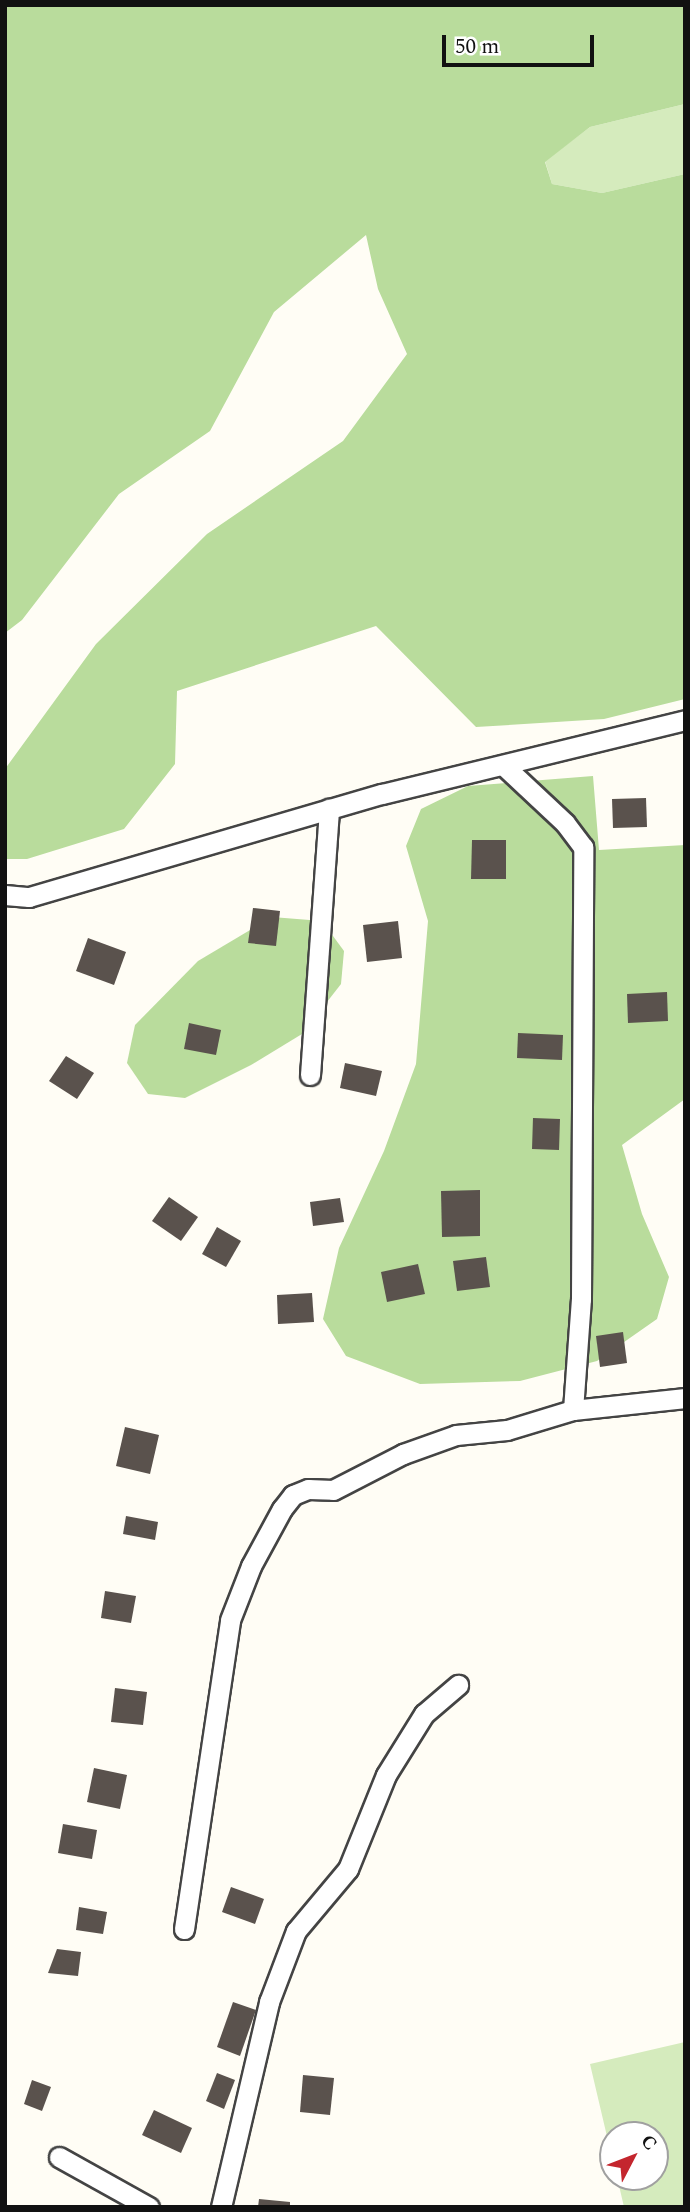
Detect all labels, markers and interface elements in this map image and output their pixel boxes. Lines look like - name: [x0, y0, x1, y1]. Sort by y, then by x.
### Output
- scale bar: [445, 21, 597, 65]
- text: 50 m: [455, 31, 499, 63]
- north arrow: [599, 2121, 669, 2191]
- text: С: [633, 2128, 664, 2158]

